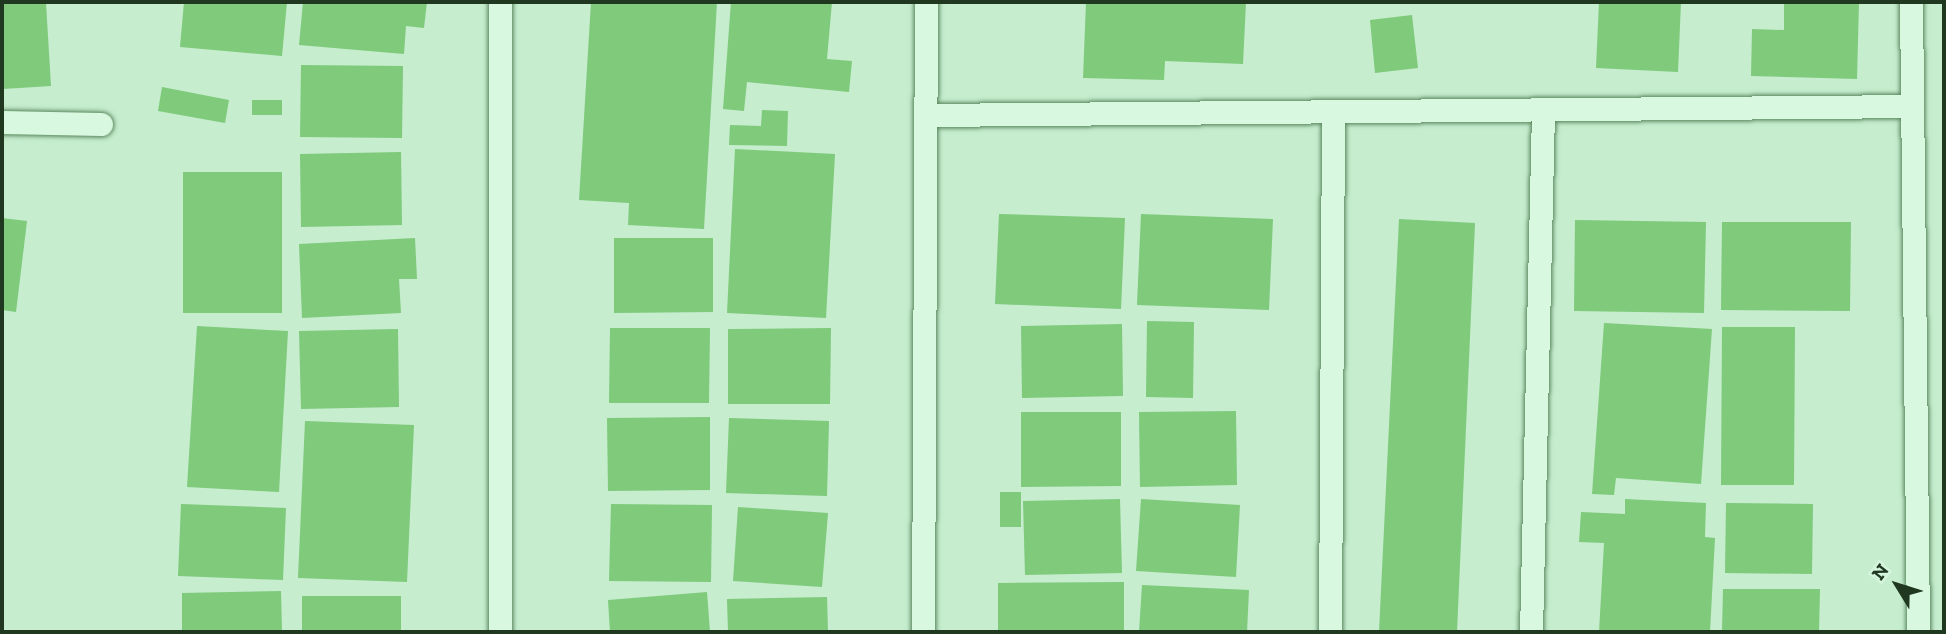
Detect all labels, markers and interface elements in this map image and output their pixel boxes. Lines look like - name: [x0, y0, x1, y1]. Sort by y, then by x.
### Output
- north arrow: [1862, 550, 1932, 620]
- text: N: [1867, 559, 1894, 585]

